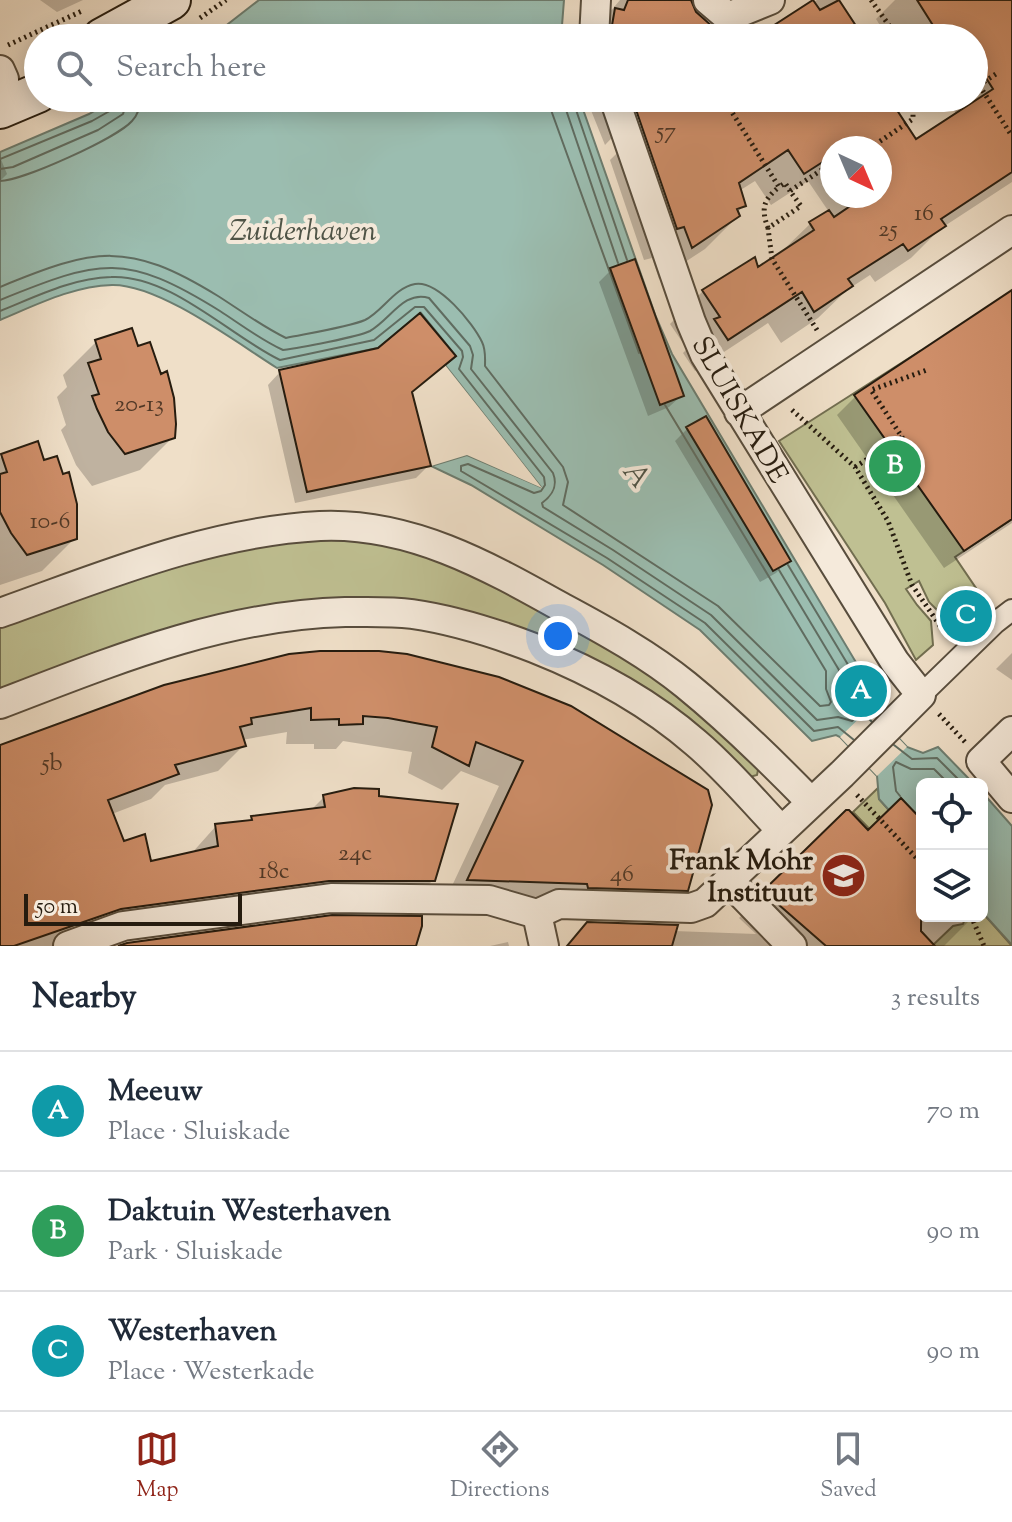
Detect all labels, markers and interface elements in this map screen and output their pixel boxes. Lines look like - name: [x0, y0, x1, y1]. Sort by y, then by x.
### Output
- search box: [24, 24, 988, 112]
- icon: search: [52, 46, 96, 90]
- text: Search here: [116, 47, 266, 90]
- house number: 57: [654, 115, 676, 149]
- north arrow: [820, 136, 892, 208]
- house number: 16: [914, 197, 934, 231]
- water label: Zuiderhaven: [230, 211, 377, 254]
- house number: 25: [878, 213, 898, 247]
- street label: SLUISKADE: [680, 330, 797, 491]
- house number: 20-13: [114, 388, 164, 422]
- pin: B: [869, 436, 921, 496]
- water label: A: [611, 453, 659, 498]
- house number: 10-6: [30, 505, 70, 539]
- pin: C: [940, 586, 992, 646]
- your location: [538, 616, 578, 656]
- pin: A: [835, 661, 887, 721]
- house number: 5b: [39, 747, 63, 781]
- map controls: [916, 778, 988, 922]
- button: locate: [916, 778, 988, 850]
- house number: 24c: [338, 837, 372, 871]
- place label: Frank Mohr Instituut: [670, 842, 813, 914]
- button: layers: [916, 850, 988, 922]
- school or university icon: Frank Mohr Instituut: [820, 851, 868, 899]
- house number: 18c: [258, 855, 290, 889]
- house number: 46: [610, 858, 634, 892]
- scale bar: [24, 890, 242, 926]
- text: 50 m: [36, 892, 78, 924]
- text: Nearby: [32, 974, 137, 1023]
- text: 3 results: [891, 980, 980, 1017]
- text: Meeuw: [108, 1071, 203, 1114]
- text: A: [47, 1093, 69, 1130]
- text: 70 m: [927, 1093, 980, 1130]
- text: Place · Sluiskade: [108, 1114, 290, 1151]
- text: Daktuin Westerhaven: [108, 1191, 391, 1234]
- text: B: [50, 1213, 66, 1250]
- text: 90 m: [927, 1213, 980, 1250]
- text: Park · Sluiskade: [108, 1234, 283, 1271]
- text: Westerhaven: [108, 1311, 277, 1354]
- text: C: [48, 1333, 68, 1370]
- text: 90 m: [927, 1333, 980, 1370]
- text: Place · Westerkade: [108, 1354, 315, 1391]
- tab: Map: [135, 1427, 179, 1507]
- tab: Directions: [450, 1427, 549, 1507]
- tab: Saved: [820, 1427, 877, 1507]

